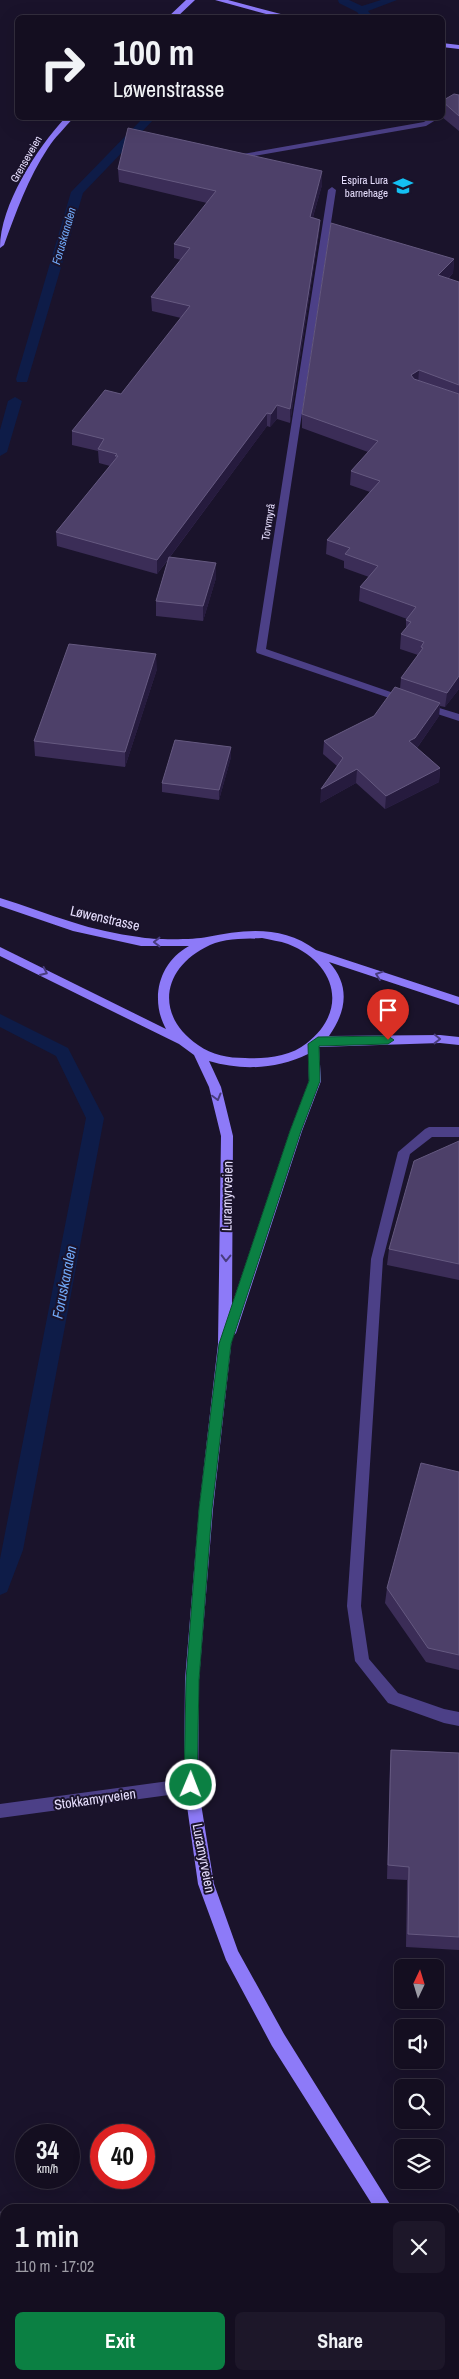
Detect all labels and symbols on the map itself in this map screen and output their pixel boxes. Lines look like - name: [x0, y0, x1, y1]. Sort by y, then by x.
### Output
- street label: Grenseveien: [7, 133, 45, 185]
- place label: Espira Lura barnehage: [341, 173, 388, 200]
- school or university icon: Espira Lura barnehage: [392, 175, 414, 197]
- water label: Foruskanalen: [48, 205, 80, 267]
- street label: Torvmyrå: [258, 503, 278, 541]
- street label: Løwenstrasse: [68, 901, 142, 935]
- one-way arrow: [153, 937, 161, 947]
- one-way arrow: [39, 966, 48, 976]
- one-way arrow: [376, 971, 384, 981]
- pin: [367, 989, 409, 1040]
- one-way arrow: [434, 1034, 441, 1044]
- one-way arrow: [211, 1093, 222, 1102]
- street label: Luramyrveien: [217, 1161, 237, 1231]
- water label: Foruskanalen: [47, 1243, 81, 1320]
- one-way arrow: [221, 1254, 231, 1262]
- position arrow: [164, 1758, 216, 1810]
- street label: Stokkamyrveien: [53, 1784, 137, 1814]
- street label: Luramyrveien: [188, 1822, 220, 1894]
- north arrow: [394, 1959, 444, 2009]
- speed limit sign: 40: [90, 2124, 155, 2189]

